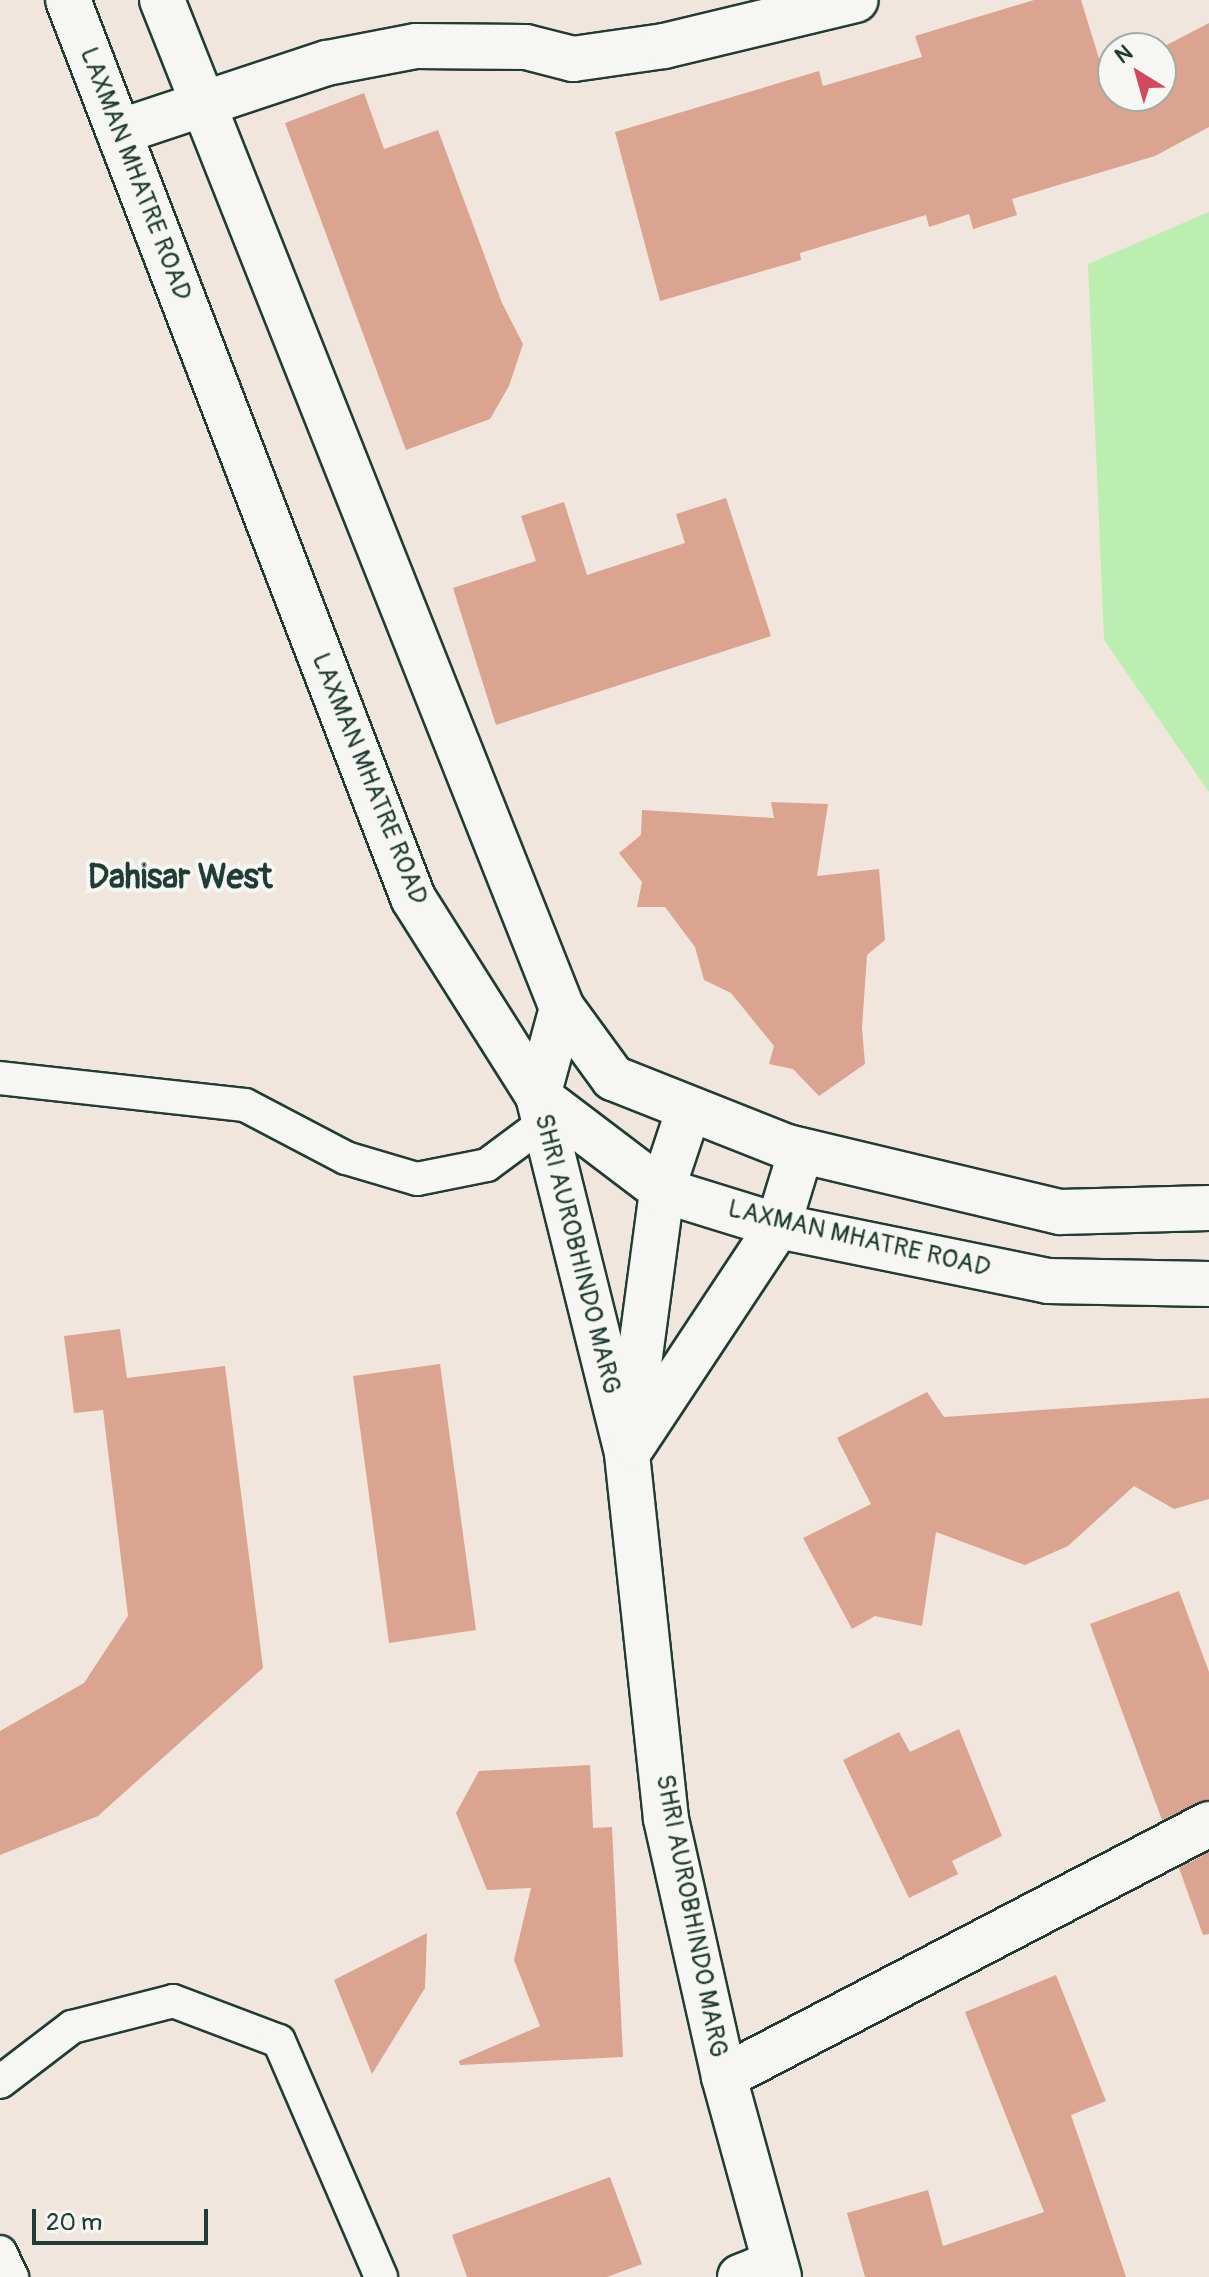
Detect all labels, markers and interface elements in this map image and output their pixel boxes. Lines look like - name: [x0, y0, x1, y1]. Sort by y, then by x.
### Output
- north arrow: [1097, 32, 1177, 112]
- text: N: [1109, 39, 1138, 70]
- street label: LAXMAN MHATRE ROAD: [72, 43, 198, 305]
- street label: LAXMAN MHATRE ROAD: [304, 649, 434, 909]
- district label: Dahisar West: [88, 858, 272, 898]
- street label: SHRI AUROBHINDO MARG: [527, 1111, 627, 1397]
- street label: LAXMAN MHATRE ROAD: [725, 1194, 993, 1284]
- street label: SHRI AUROBHINDO MARG: [648, 1772, 734, 2060]
- scale bar: [36, 2193, 212, 2243]
- text: 20 m: [46, 2208, 102, 2237]

